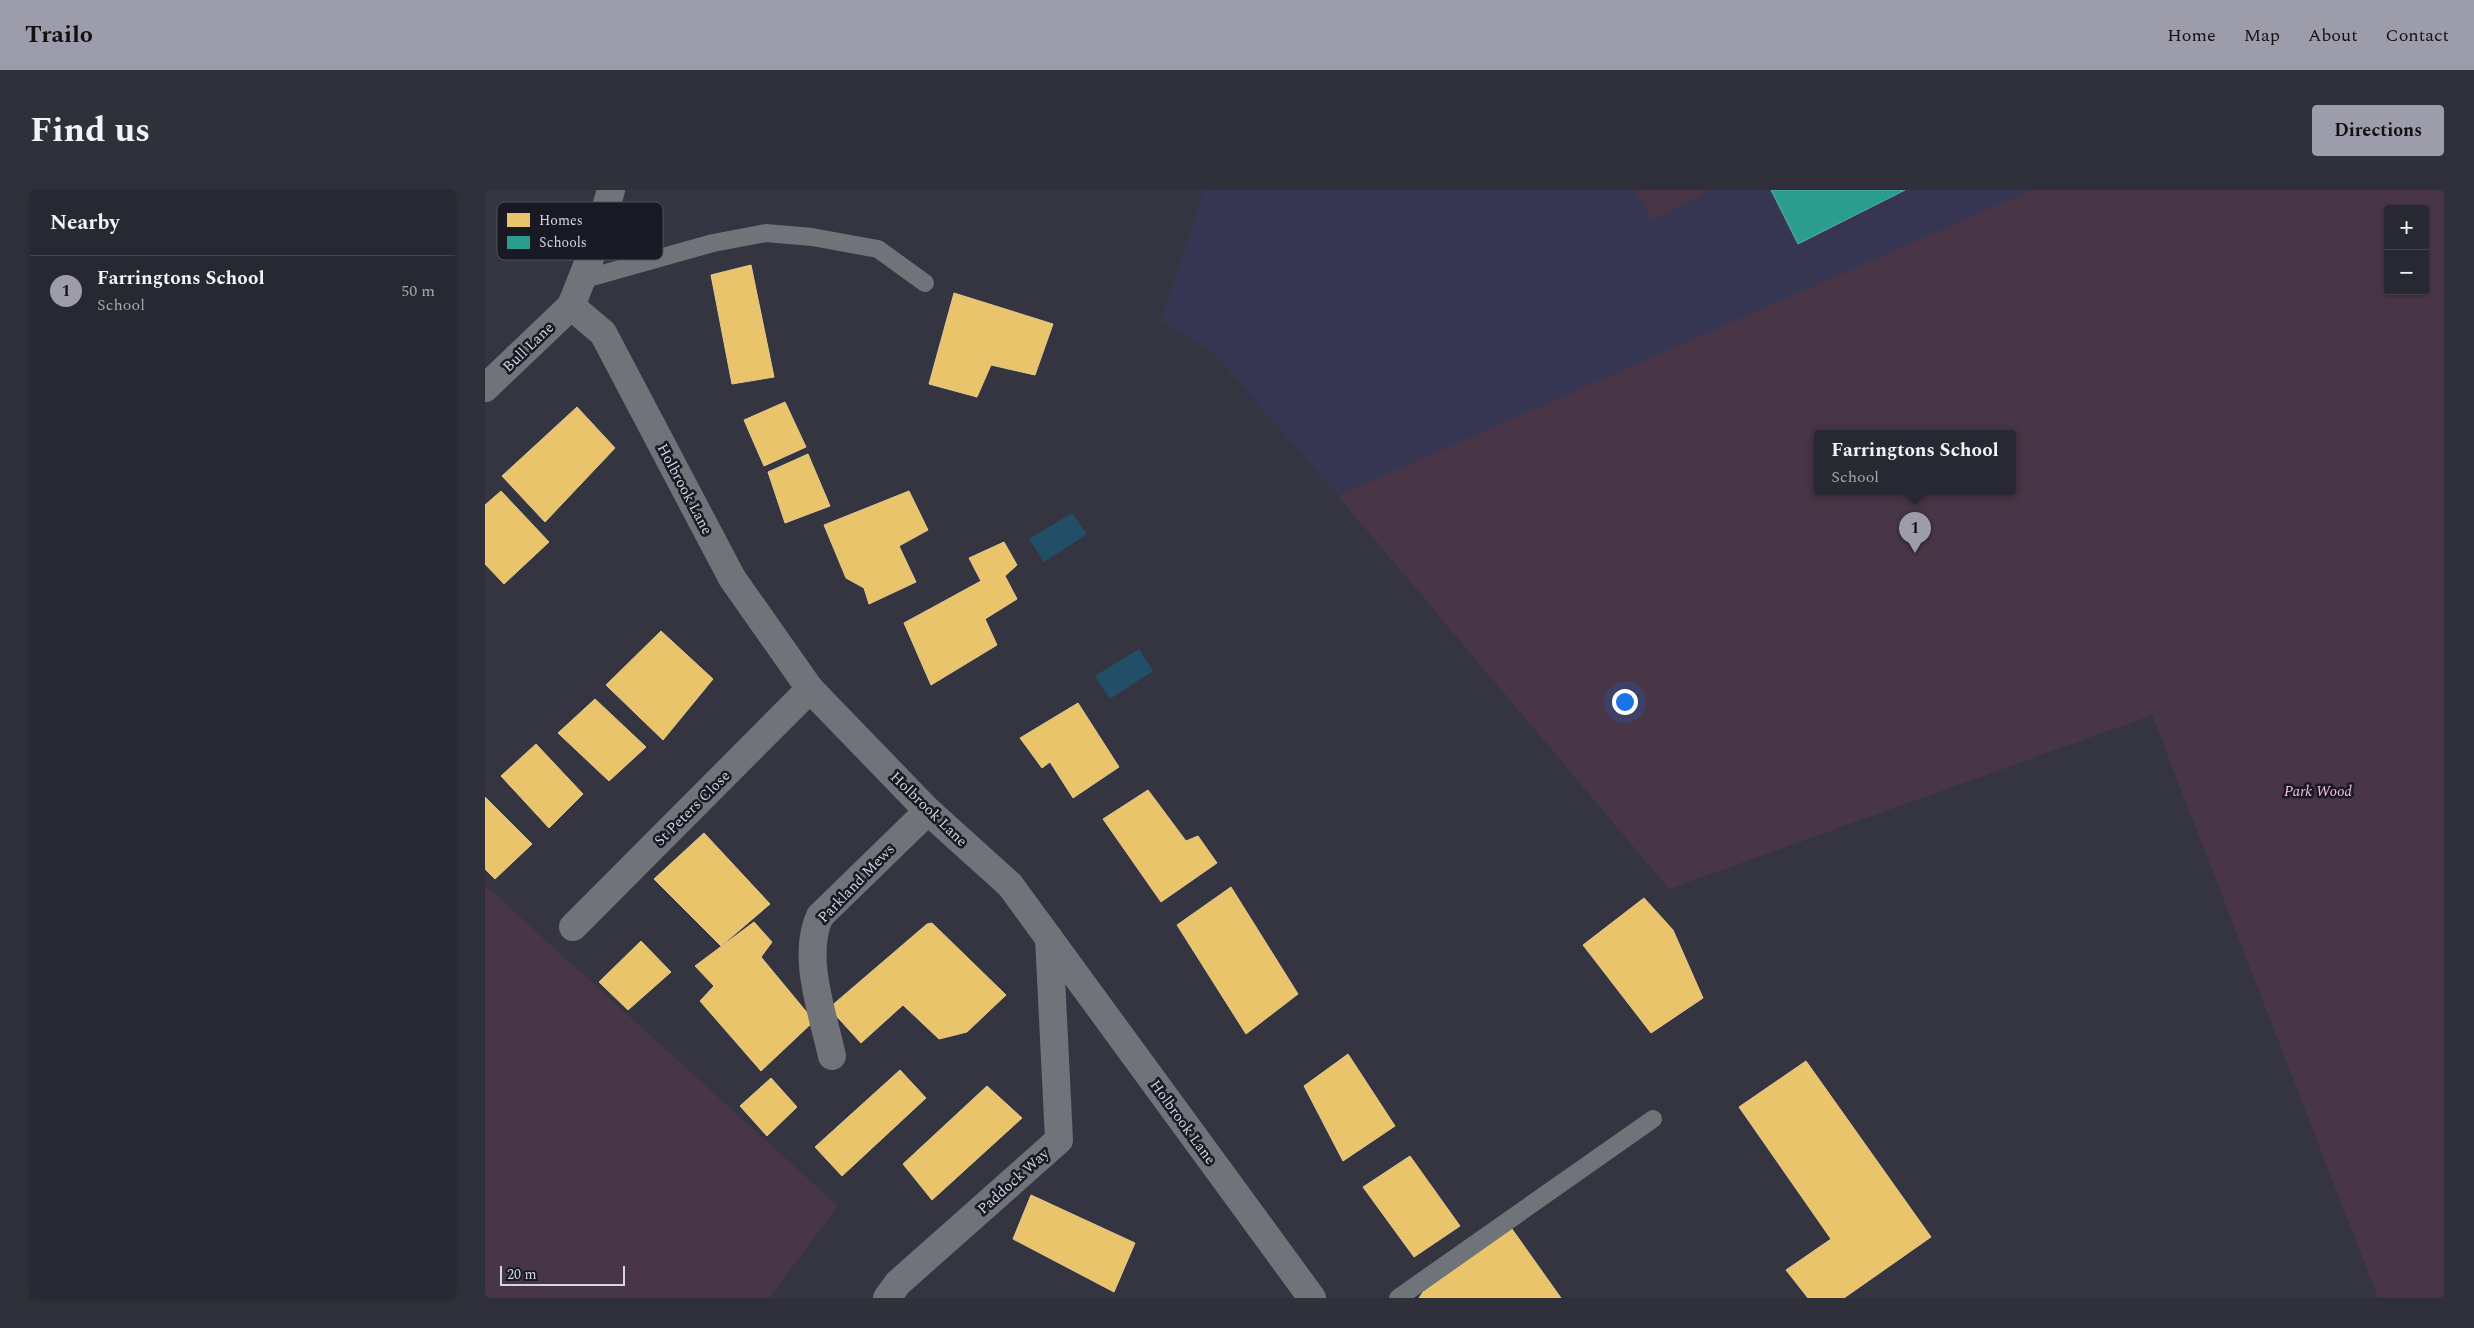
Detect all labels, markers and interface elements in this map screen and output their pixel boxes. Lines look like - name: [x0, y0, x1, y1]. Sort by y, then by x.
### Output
- text: Trailo: [25, 17, 93, 53]
- text: Home: [2167, 22, 2216, 49]
- text: Map: [2244, 22, 2280, 49]
- text: About: [2308, 22, 2358, 49]
- text: Contact: [2386, 22, 2449, 49]
- text: Find us: [30, 104, 150, 157]
- button: Directions: [2312, 105, 2444, 156]
- legend: [497, 202, 663, 260]
- map controls: [2384, 205, 2429, 295]
- button: +: [2384, 205, 2429, 250]
- text: Nearby: [50, 207, 120, 239]
- text: Homes: [539, 210, 583, 231]
- text: Schools: [539, 232, 587, 253]
- button: −: [2384, 250, 2429, 295]
- text: Farringtons School: [97, 264, 265, 293]
- text: 1: [62, 279, 70, 303]
- text: 50 m: [401, 279, 435, 303]
- text: School: [97, 293, 145, 317]
- street label: Bull Lane: [497, 317, 559, 378]
- popup: [1814, 430, 2016, 495]
- text: Farringtons School: [1831, 436, 1999, 465]
- street label: Holbrook Lane: [651, 440, 718, 539]
- text: School: [1831, 465, 1879, 489]
- pin: 1: [1899, 512, 1931, 553]
- your location: [1612, 689, 1638, 715]
- street label: St Peters Close: [649, 765, 736, 852]
- street label: Holbrook Lane: [885, 766, 973, 852]
- park label: Park Wood: [2284, 780, 2352, 803]
- street label: Parkland Mews: [812, 838, 900, 928]
- street label: Holbrook Lane: [1144, 1075, 1221, 1170]
- street label: Paddock Way: [972, 1142, 1055, 1220]
- scale bar: [500, 1263, 625, 1286]
- text: 20 m: [507, 1264, 537, 1285]

